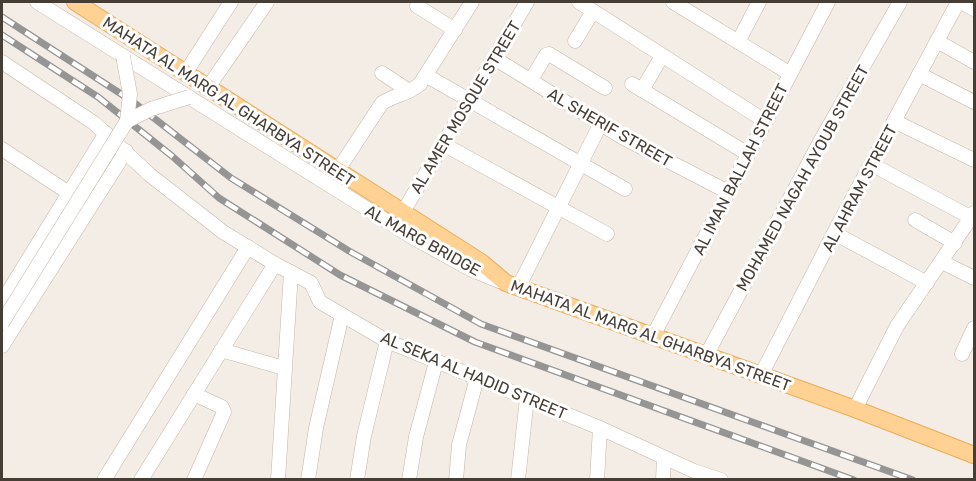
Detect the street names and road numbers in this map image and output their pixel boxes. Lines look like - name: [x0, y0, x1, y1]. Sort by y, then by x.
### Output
- street label: MAHATA AL MARG AL GHARBYA STREET: [99, 13, 358, 190]
- street label: AL AMER MOSQUE STREET: [406, 18, 524, 197]
- street label: MOHAMED NAGAH AYOUB STREET: [732, 62, 873, 294]
- street label: AL IMAN BALLAH STREET: [689, 80, 792, 258]
- street label: AL SHERIF STREET: [544, 84, 675, 171]
- street label: AL AHRAM STREET: [818, 122, 901, 255]
- street label: AL MARG BRIDGE: [362, 201, 484, 280]
- street label: MAHATA AL MARG AL GHARBYA STREET: [508, 276, 793, 395]
- street label: AL SEKA AL HADID STREET: [378, 328, 570, 423]

